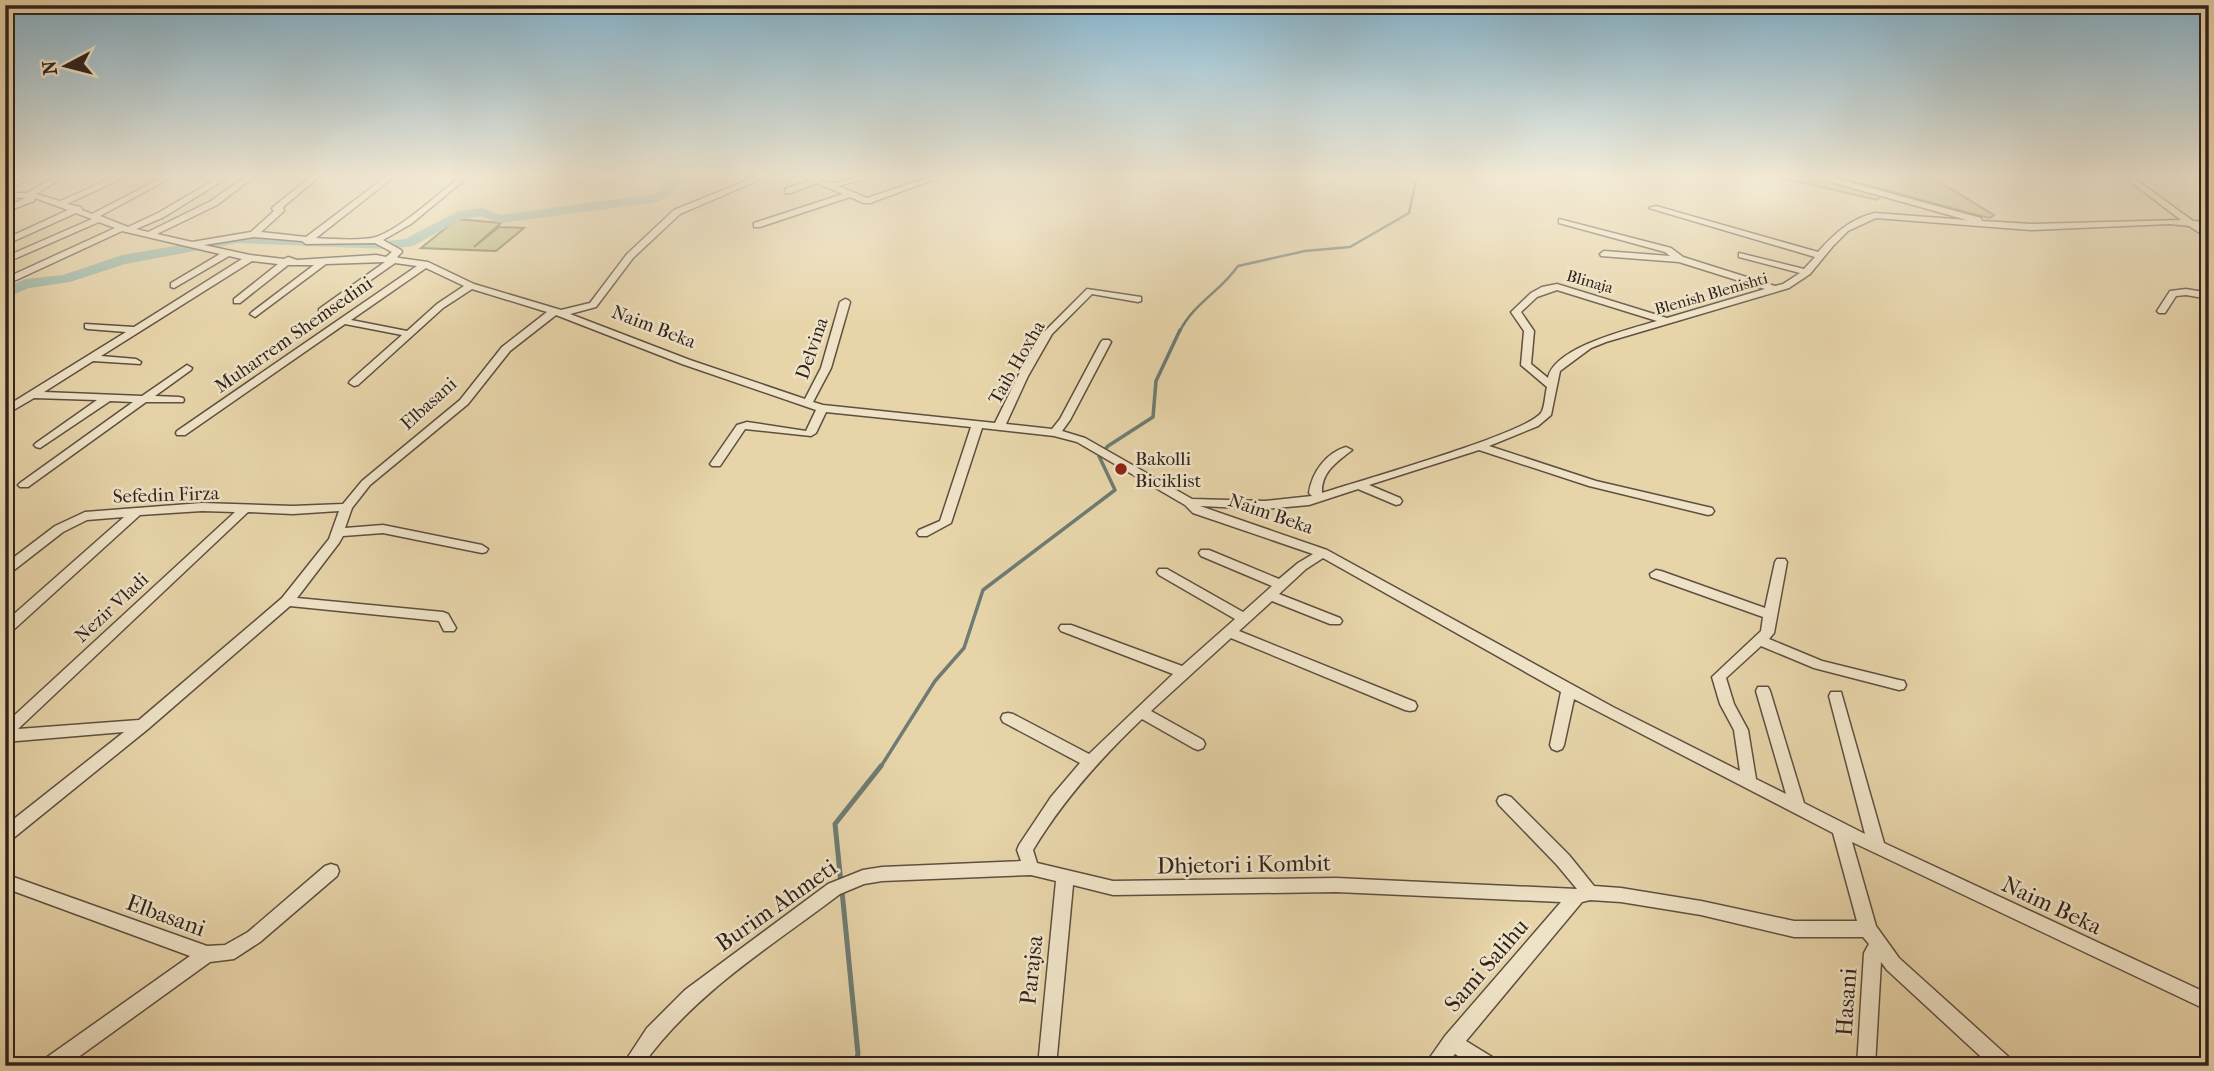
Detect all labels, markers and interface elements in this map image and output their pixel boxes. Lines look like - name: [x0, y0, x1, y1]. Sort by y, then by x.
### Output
- north arrow: [32, 32, 102, 102]
- text: N: [38, 59, 62, 76]
- street label: Blinaja: [1564, 266, 1616, 297]
- street label: Blenish Blenishti: [1652, 268, 1770, 319]
- street label: Muharrem Shemsedini: [211, 272, 377, 398]
- street label: Naim Beka: [608, 301, 699, 353]
- street label: Delvina: [791, 314, 833, 382]
- street label: Taib Hoxha: [984, 317, 1050, 408]
- street label: Elbasani: [396, 373, 462, 435]
- place label: Bakolli Biciklist: [1135, 448, 1202, 492]
- marker: Bakolli Biciklist: [1113, 461, 1129, 477]
- street label: Sefedin Firza: [112, 482, 220, 508]
- street label: Naim Beka: [1225, 489, 1316, 539]
- street label: Nezir Vladi: [70, 568, 153, 647]
- street label: Dhjetori i Kombit: [1157, 849, 1331, 880]
- street label: Burim Ahmeti: [710, 854, 842, 957]
- street label: Naim Beka: [1998, 871, 2106, 940]
- street label: Elbasani: [123, 889, 209, 942]
- street label: Sami Salihu: [1439, 913, 1534, 1017]
- street label: Parajsa: [1014, 934, 1049, 1006]
- street label: Hasani: [1831, 967, 1862, 1037]

